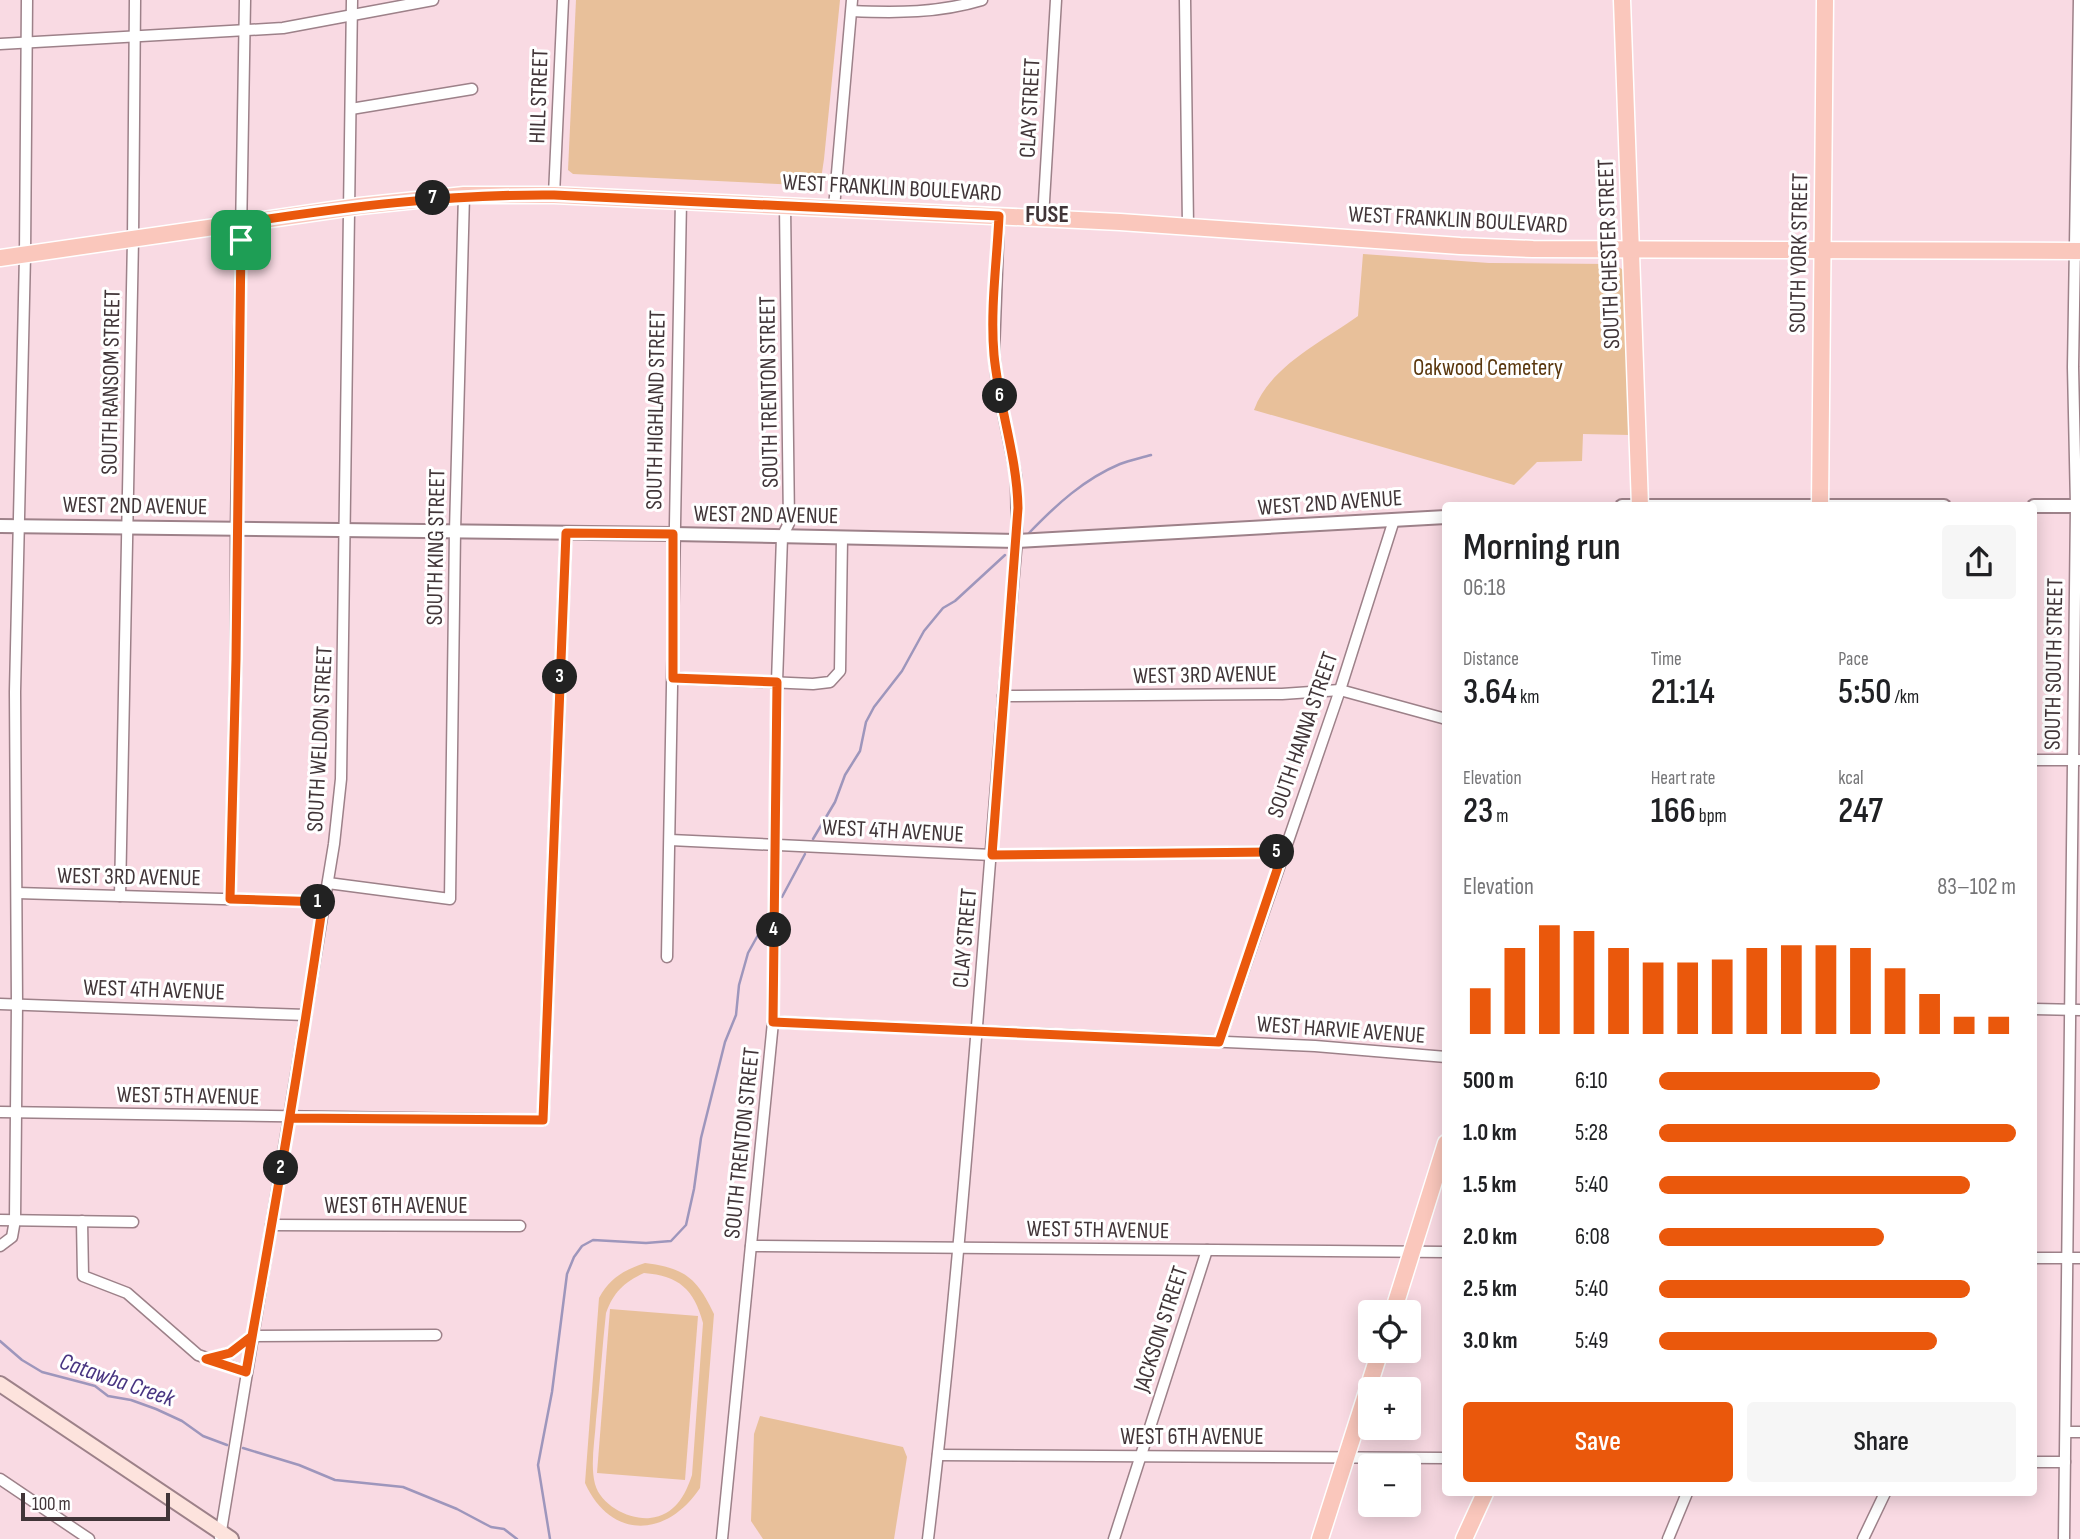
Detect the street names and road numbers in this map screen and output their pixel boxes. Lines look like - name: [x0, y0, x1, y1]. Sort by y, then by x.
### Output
- street label: HILL STREET: [523, 48, 555, 144]
- street label: CLAY STREET: [1013, 57, 1047, 159]
- street label: SOUTH CHESTER STREET: [1592, 158, 1626, 350]
- street label: WEST FRANKLIN BOULEVARD: [782, 168, 1002, 208]
- street label: SOUTH YORK STREET: [1784, 173, 1814, 333]
- street label: WEST FRANKLIN BOULEVARD: [1348, 200, 1568, 240]
- street label: SOUTH RANSOM STREET: [95, 289, 127, 475]
- street label: SOUTH TRENTON STREET: [753, 296, 785, 488]
- street label: SOUTH HIGHLAND STREET: [640, 310, 672, 510]
- street label: SOUTH KING STREET: [421, 468, 451, 626]
- street label: WEST 2ND AVENUE: [1257, 484, 1403, 522]
- street label: WEST 2ND AVENUE: [62, 491, 208, 521]
- street label: WEST 2ND AVENUE: [693, 500, 839, 530]
- street label: SOUTH SOUTH STREET: [2038, 578, 2070, 750]
- street label: SOUTH WELDON STREET: [301, 645, 339, 833]
- street label: SOUTH HANNA STREET: [1261, 648, 1345, 822]
- street label: WEST 3RD AVENUE: [1133, 660, 1277, 690]
- street label: WEST 4TH AVENUE: [821, 813, 965, 849]
- street label: WEST 3RD AVENUE: [57, 862, 201, 892]
- street label: CLAY STREET: [947, 887, 983, 989]
- street label: WEST 4TH AVENUE: [83, 974, 225, 1006]
- street label: WEST HARVIE AVENUE: [1256, 1010, 1426, 1050]
- street label: SOUTH TRENTON STREET: [718, 1046, 766, 1240]
- street label: WEST 5TH AVENUE: [116, 1081, 260, 1111]
- street label: WEST 6TH AVENUE: [324, 1192, 468, 1220]
- street label: WEST 5TH AVENUE: [1026, 1215, 1170, 1245]
- street label: JACKSON STREET: [1127, 1263, 1194, 1396]
- street label: WEST 6TH AVENUE: [1120, 1423, 1264, 1451]

